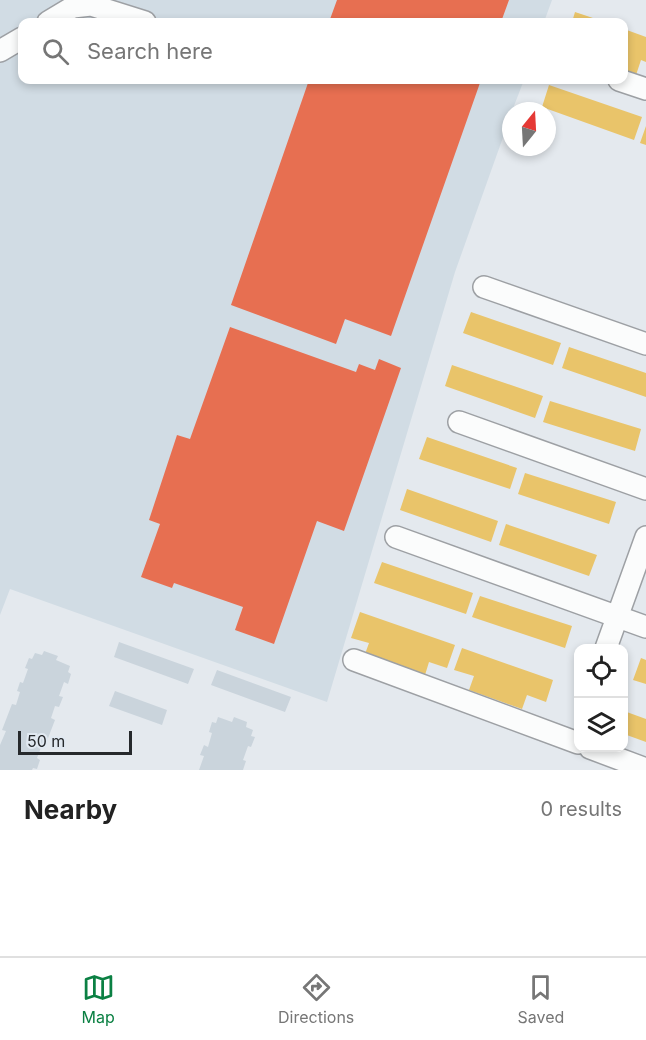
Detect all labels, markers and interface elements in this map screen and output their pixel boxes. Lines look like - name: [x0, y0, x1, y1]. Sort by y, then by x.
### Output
- search box: [18, 18, 628, 84]
- icon: search: [39, 35, 72, 68]
- text: Search here: [87, 38, 213, 64]
- north arrow: [502, 102, 556, 156]
- map controls: [574, 644, 628, 752]
- button: locate: [574, 644, 628, 698]
- button: layers: [574, 698, 628, 752]
- scale bar: [18, 728, 132, 756]
- text: 50 m: [27, 731, 65, 751]
- text: Nearby: [24, 794, 117, 825]
- text: 0 results: [540, 797, 622, 821]
- tab: Map: [82, 971, 115, 1027]
- tab: Directions: [278, 971, 354, 1027]
- tab: Saved: [518, 971, 564, 1027]

